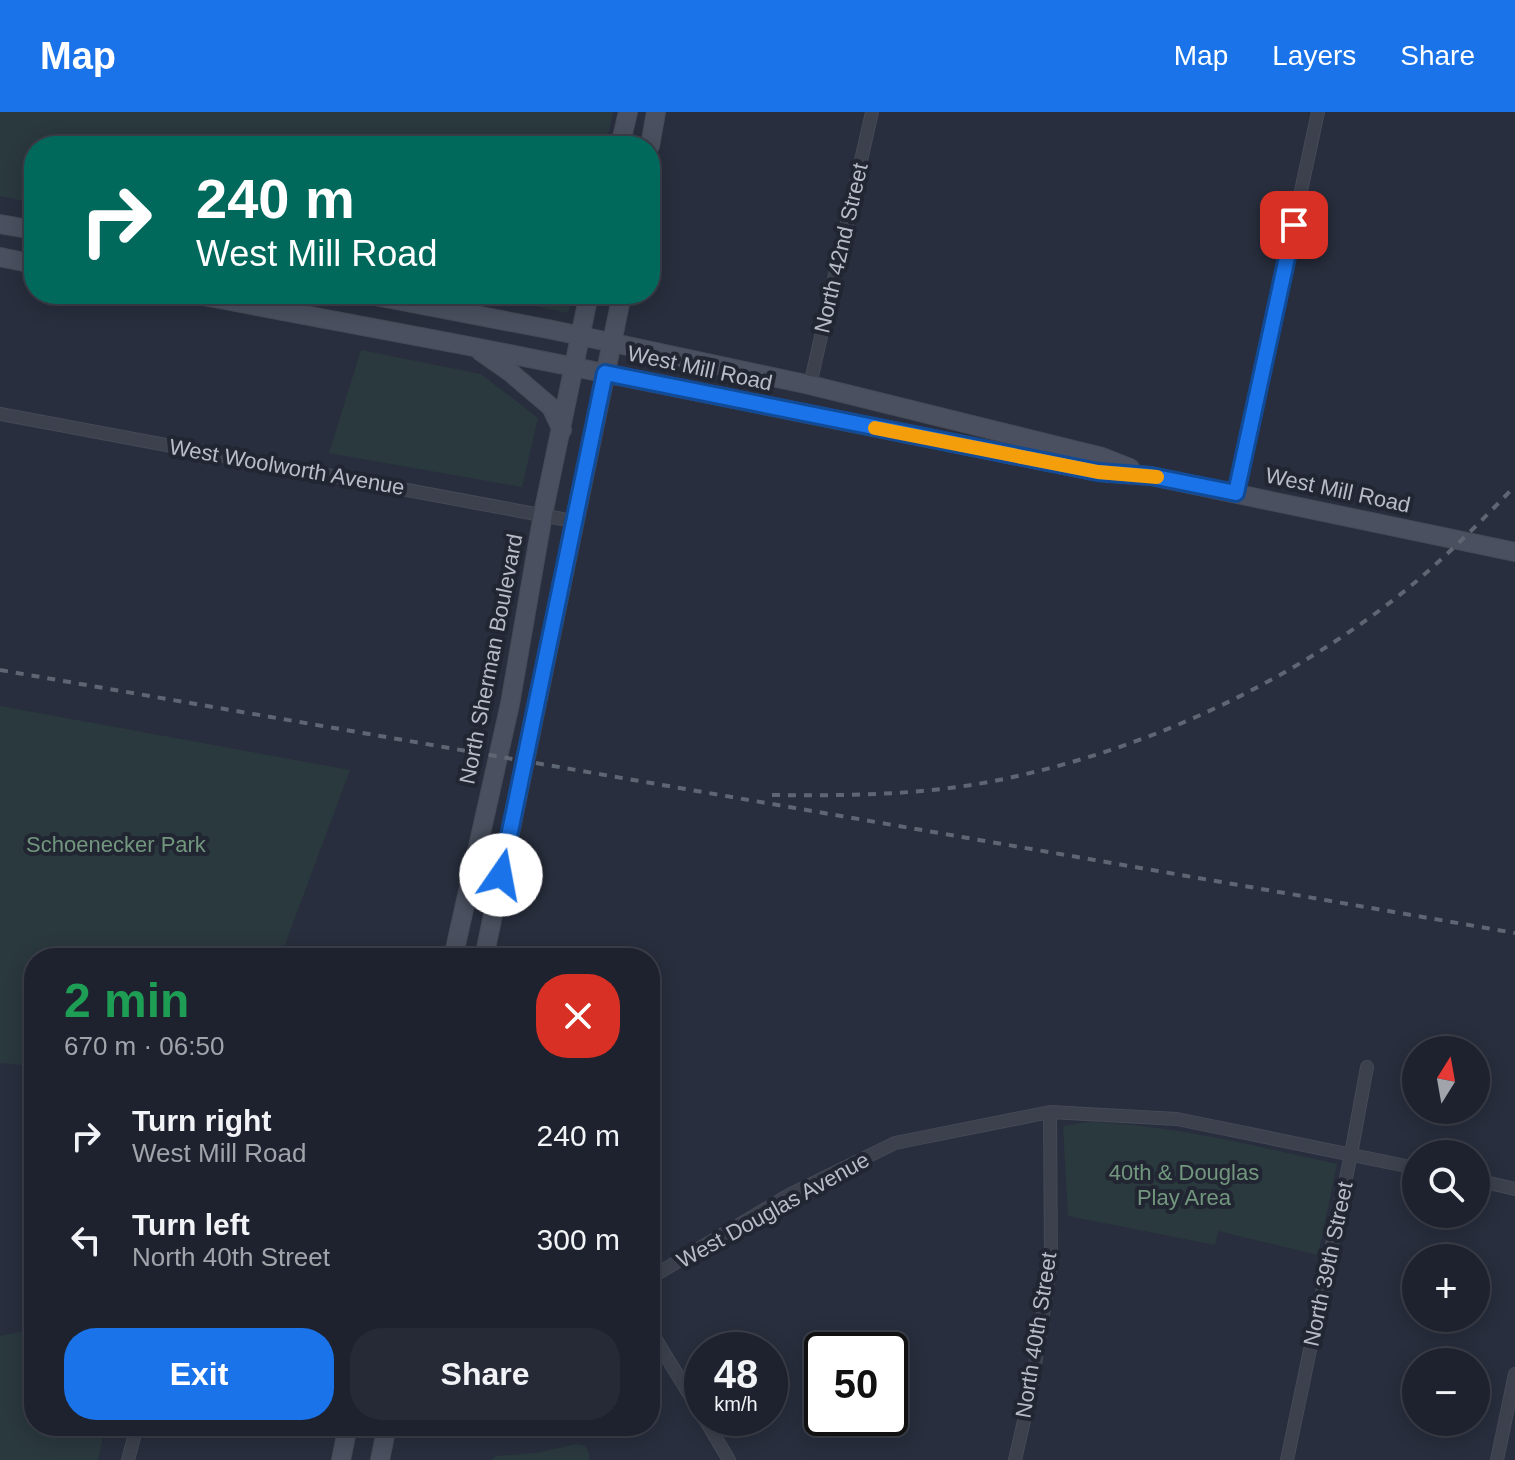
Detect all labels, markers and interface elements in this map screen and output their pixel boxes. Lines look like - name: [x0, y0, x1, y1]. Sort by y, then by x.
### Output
- text: Map: [40, 35, 116, 77]
- text: Map: [1174, 40, 1228, 71]
- text: Layers: [1272, 40, 1356, 71]
- text: Share: [1400, 40, 1475, 71]
- street label: North 42nd Street: [809, 161, 873, 335]
- text: 240 m: [196, 167, 355, 230]
- icon: right: [64, 168, 168, 272]
- pin: [1260, 191, 1328, 259]
- icon: arrive: [1272, 203, 1316, 247]
- text: West Mill Road: [196, 233, 437, 274]
- street label: West Mill Road: [625, 340, 775, 396]
- street label: West Woolworth Avenue: [167, 434, 407, 500]
- street label: West Mill Road: [1263, 462, 1413, 518]
- street label: North Sherman Boulevard: [454, 532, 528, 786]
- park label: Schoenecker Park: [26, 832, 207, 857]
- position arrow: [459, 833, 543, 917]
- text: 2 min: [64, 974, 189, 1027]
- button: close: [536, 974, 620, 1058]
- text: 670 m · 06:50: [64, 1031, 224, 1061]
- north arrow: [1402, 1036, 1490, 1124]
- map controls: [1402, 1036, 1490, 1436]
- text: Turn right: [132, 1104, 271, 1137]
- icon: right: [64, 1114, 108, 1158]
- text: 240 m: [537, 1119, 620, 1152]
- text: West Mill Road: [132, 1138, 306, 1168]
- button: search: [1402, 1140, 1490, 1228]
- street label: West Douglas Avenue: [673, 1147, 873, 1273]
- park label: 40th & Douglas Play Area: [1109, 1160, 1259, 1210]
- street label: North 39th Street: [1298, 1179, 1358, 1349]
- text: Turn left: [132, 1208, 250, 1241]
- icon: left: [64, 1218, 108, 1262]
- text: 300 m: [537, 1223, 620, 1256]
- text: North 40th Street: [132, 1242, 330, 1272]
- button: +: [1402, 1244, 1490, 1332]
- street label: North 40th Street: [1011, 1250, 1061, 1420]
- button: Exit: [64, 1328, 334, 1420]
- button: Share: [350, 1328, 620, 1420]
- speed limit sign: 50: [804, 1332, 908, 1436]
- button: −: [1402, 1348, 1490, 1436]
- text: 48: [714, 1352, 758, 1396]
- text: km/h: [714, 1393, 758, 1415]

